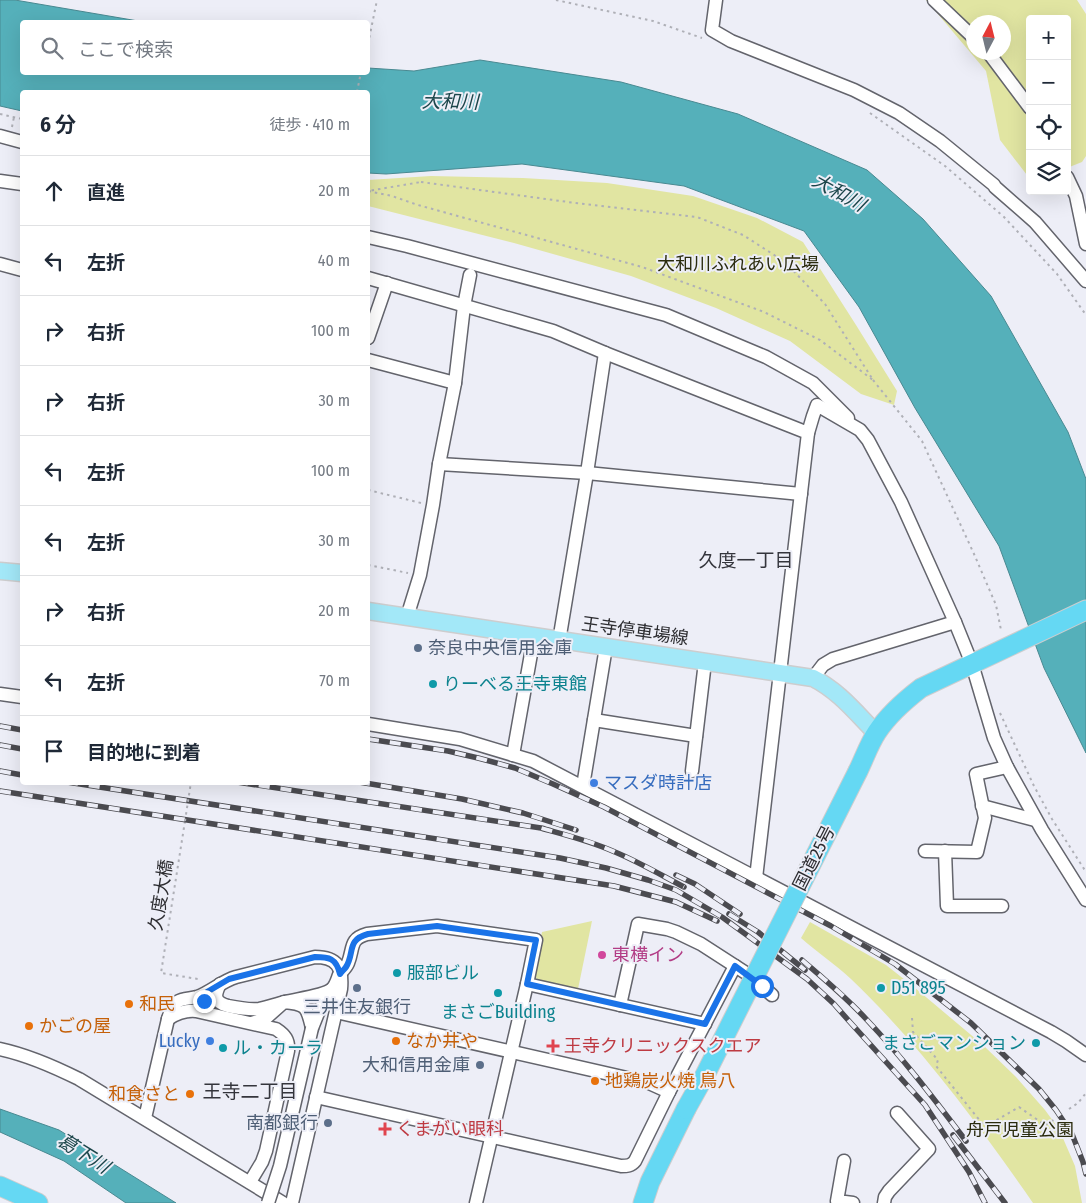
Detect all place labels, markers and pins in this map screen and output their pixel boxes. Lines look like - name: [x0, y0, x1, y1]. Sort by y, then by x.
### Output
- place label: 奈良中央信用金庫: [428, 637, 572, 659]
- marker: 奈良中央信用金庫: [412, 642, 424, 654]
- place label: りーべる王寺東館: [443, 673, 587, 695]
- marker: りーべる王寺東館: [427, 678, 439, 690]
- place label: マスダ時計店: [604, 772, 712, 794]
- marker: マスダ時計店: [588, 777, 600, 789]
- place label: 東横イン: [612, 944, 684, 966]
- marker: 東横イン: [596, 949, 608, 961]
- place label: 服部ビル: [407, 962, 479, 984]
- marker: 服部ビル: [391, 967, 403, 979]
- place label: D51 895: [891, 977, 946, 999]
- marker: 三井住友銀行: [351, 982, 363, 994]
- marker: D51 895: [875, 982, 887, 994]
- marker: まさごBuilding: [492, 987, 504, 999]
- place label: 和民: [139, 993, 175, 1015]
- place label: 三井住友銀行: [303, 996, 411, 1018]
- marker: 和民: [123, 998, 135, 1010]
- place label: まさごBuilding: [441, 1001, 556, 1023]
- place label: かごの屋: [39, 1015, 111, 1037]
- marker: かごの屋: [23, 1020, 35, 1032]
- place label: Lucky: [159, 1030, 200, 1052]
- place label: なか井や: [406, 1030, 478, 1052]
- place label: まさごマンション: [882, 1032, 1026, 1054]
- marker: Lucky: [204, 1035, 216, 1047]
- marker: なか井や: [390, 1035, 402, 1047]
- place label: 王寺クリニックスクエア: [564, 1035, 761, 1057]
- place label: ル・カーラ: [233, 1037, 323, 1059]
- marker: まさごマンション: [1030, 1037, 1042, 1049]
- marker: 王寺クリニックスクエア: [546, 1039, 560, 1053]
- marker: ル・カーラ: [217, 1042, 229, 1054]
- place label: 大和信用金庫: [362, 1054, 470, 1076]
- marker: 大和信用金庫: [474, 1059, 486, 1071]
- place label: 地鶏炭火焼 鳥八: [605, 1070, 735, 1092]
- marker: 地鶏炭火焼 鳥八: [589, 1075, 601, 1087]
- place label: 和食さと: [108, 1083, 180, 1105]
- marker: 和食さと: [184, 1088, 196, 1100]
- place label: 南都銀行: [246, 1112, 318, 1134]
- marker: 南都銀行: [322, 1117, 334, 1129]
- place label: くまがい眼科: [396, 1118, 504, 1140]
- marker: くまがい眼科: [378, 1122, 392, 1136]

